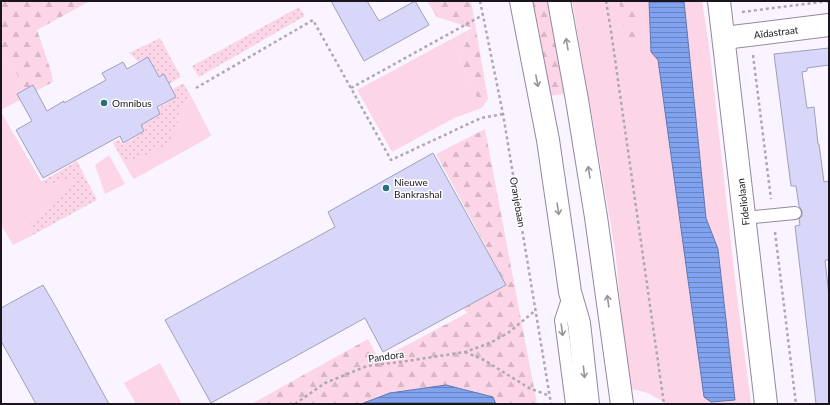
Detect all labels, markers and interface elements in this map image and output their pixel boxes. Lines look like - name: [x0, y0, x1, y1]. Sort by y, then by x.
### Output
- street label: Aïdastraat: [753, 23, 799, 41]
- one-way arrow: [563, 38, 571, 51]
- one-way arrow: [533, 74, 541, 87]
- place label: Omnibus: [112, 97, 152, 109]
- marker: Omnibus: [99, 98, 109, 108]
- one-way arrow: [584, 166, 592, 179]
- place label: Nieuwe Bankrashal: [394, 176, 442, 200]
- street label: Oranjebaan: [508, 176, 528, 228]
- street label: Fideliolaan: [734, 178, 752, 226]
- marker: Nieuwe Bankrashal: [381, 183, 391, 193]
- one-way arrow: [554, 202, 562, 215]
- one-way arrow: [604, 295, 612, 308]
- one-way arrow: [558, 323, 566, 336]
- street label: Pandora: [367, 348, 405, 364]
- one-way arrow: [581, 365, 588, 378]

